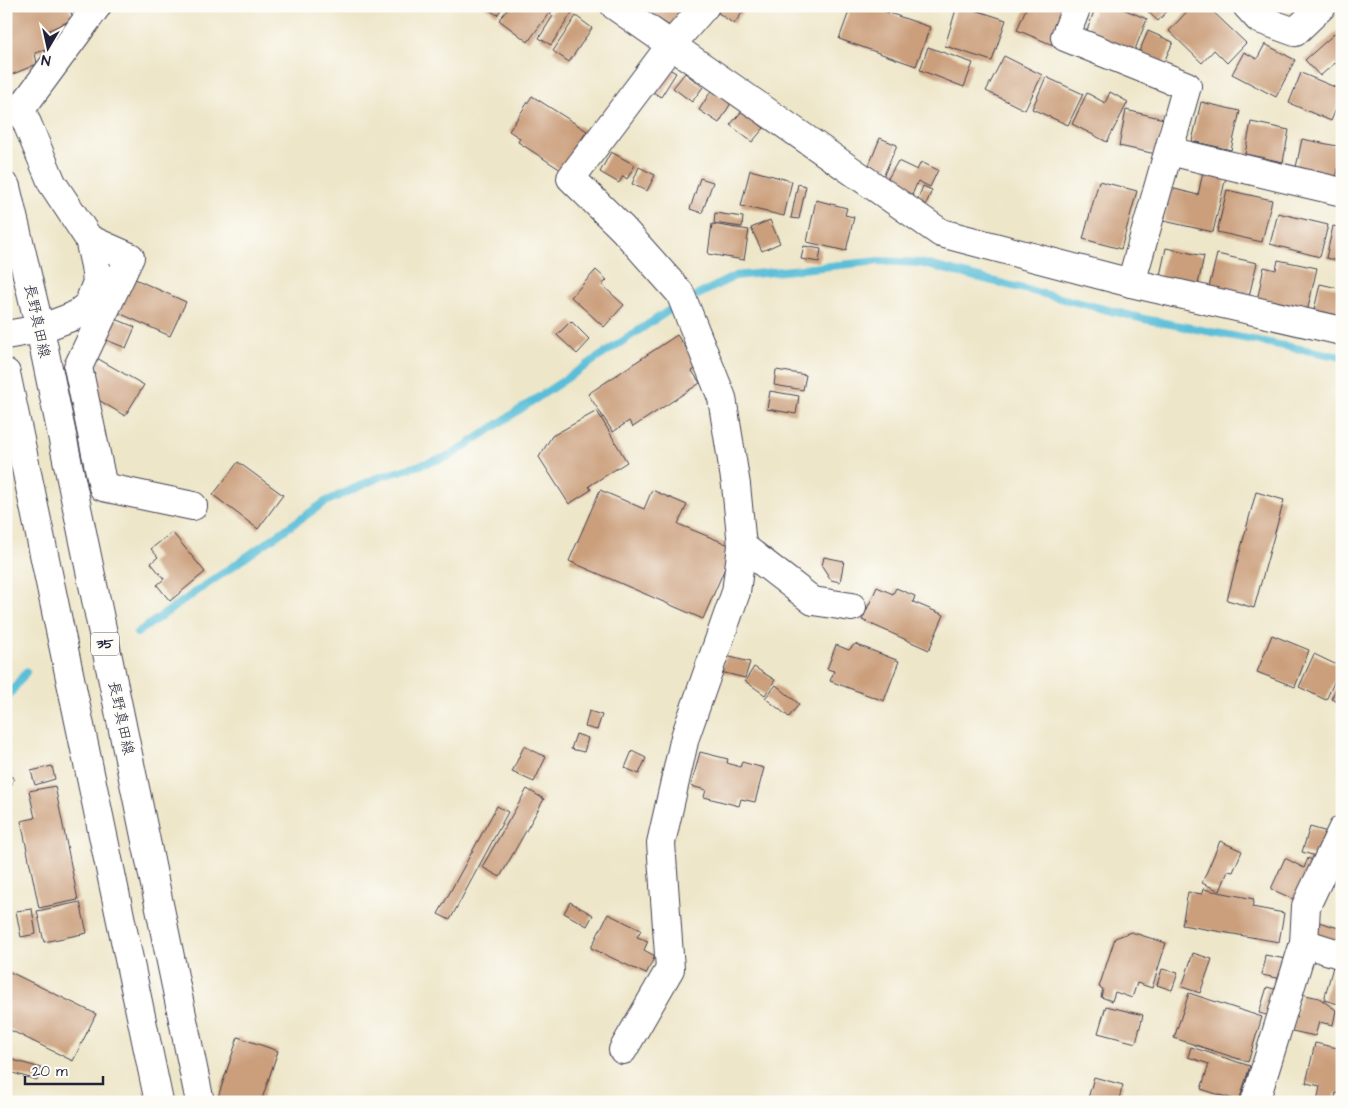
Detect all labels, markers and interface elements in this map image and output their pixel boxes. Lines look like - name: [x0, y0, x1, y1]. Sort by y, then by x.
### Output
- north arrow: [22, 22, 72, 72]
- text: N: [40, 49, 52, 70]
- street label: 長野真田線: [19, 282, 55, 360]
- road number: 35: [91, 633, 119, 656]
- street label: 長野真田線: [103, 679, 139, 757]
- scale bar: [25, 1053, 102, 1085]
- text: 20 m: [32, 1061, 68, 1082]

